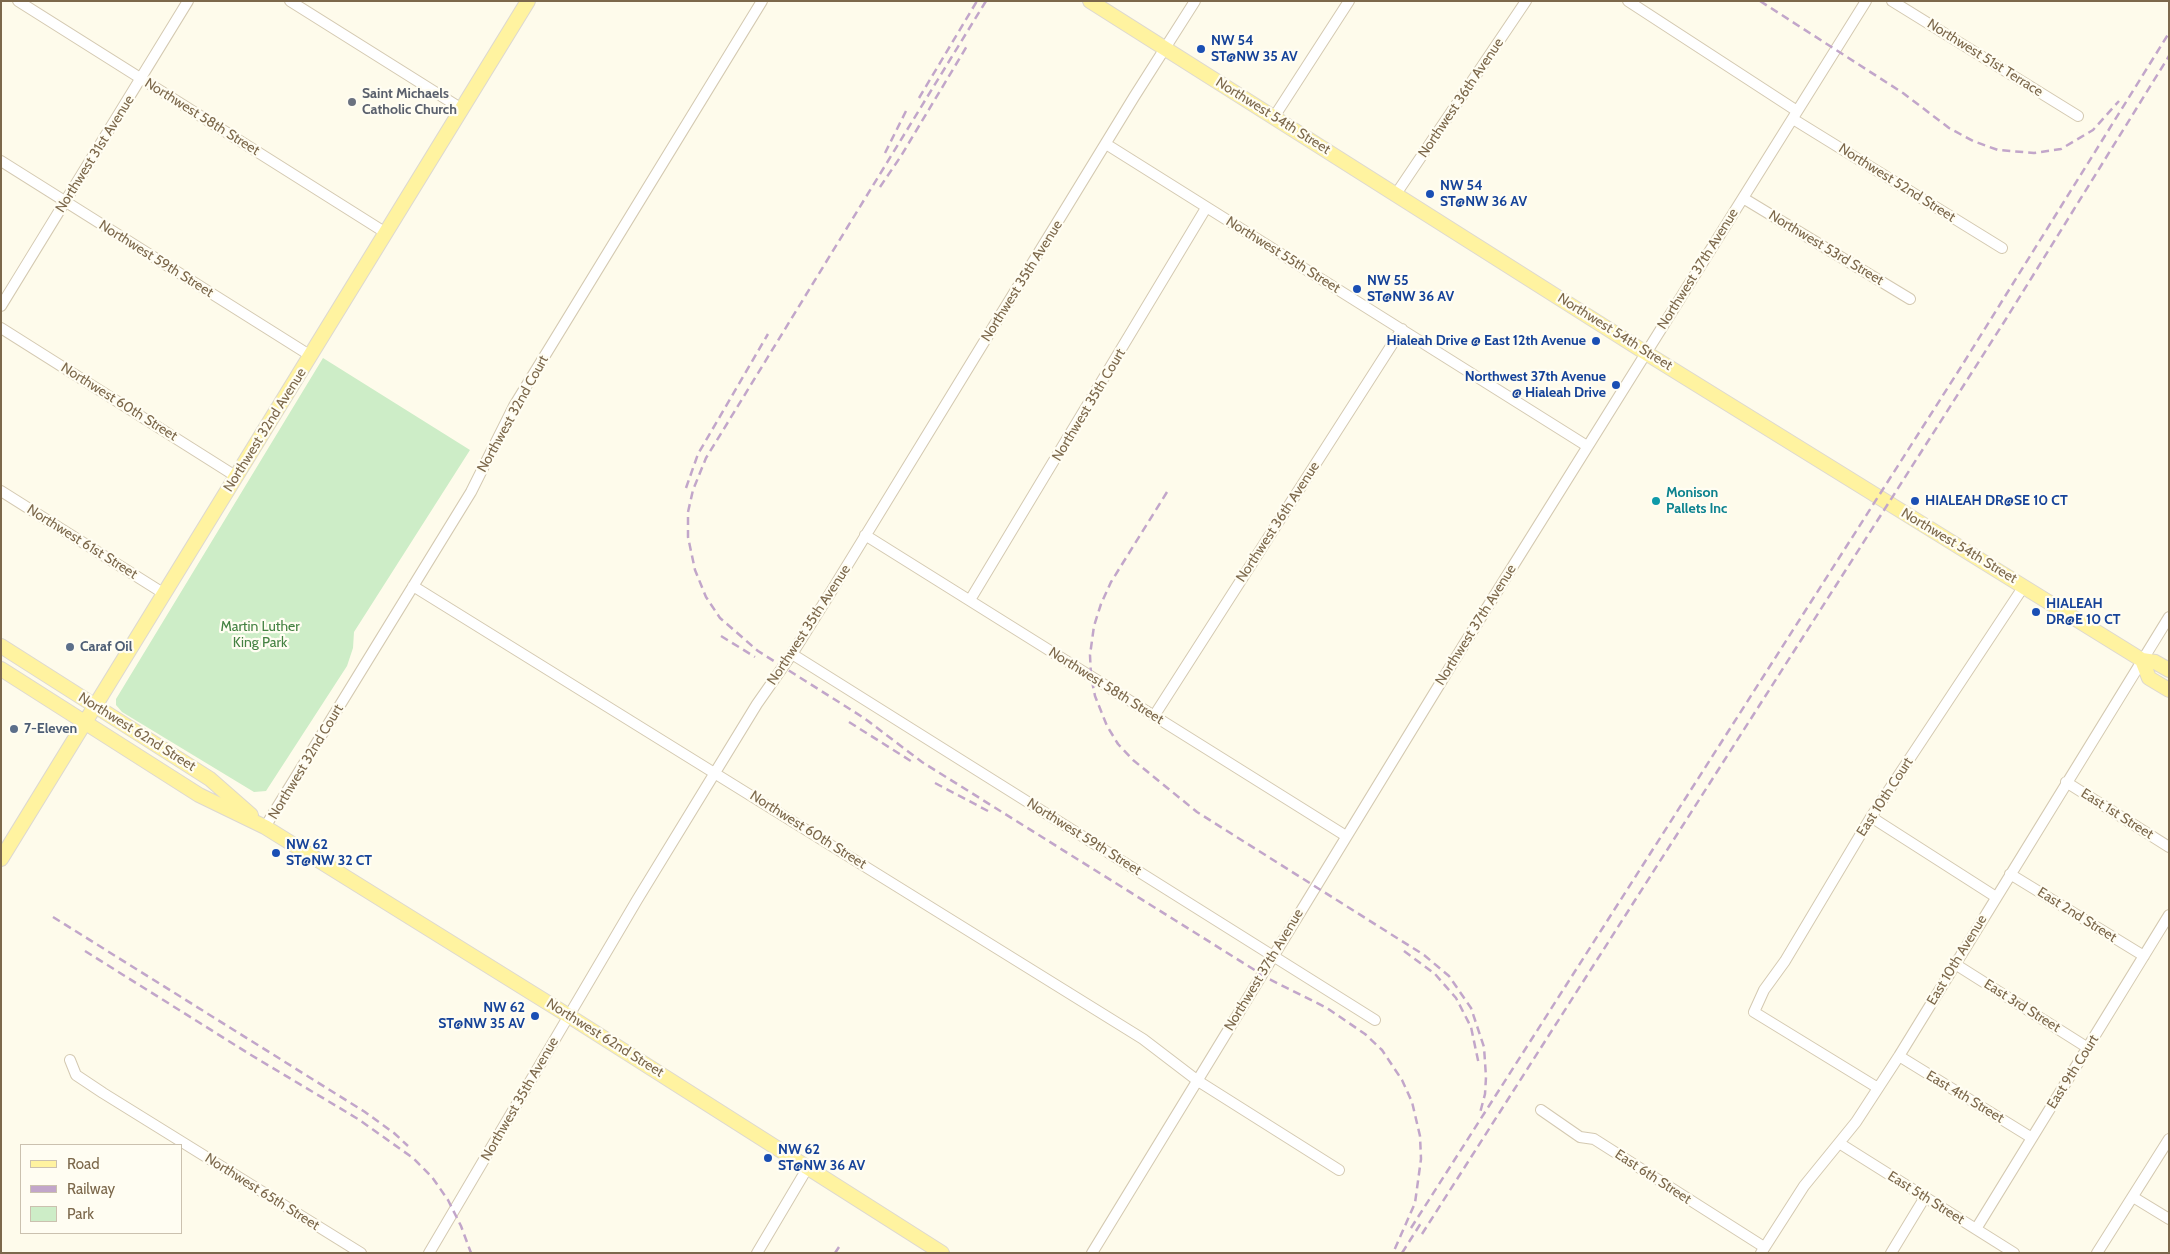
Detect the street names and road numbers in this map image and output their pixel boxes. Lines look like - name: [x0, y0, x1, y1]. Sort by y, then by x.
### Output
- street label: Northwest 51st Terrace: [1924, 16, 2046, 100]
- street label: Northwest 36th Avenue: [1415, 35, 1507, 161]
- street label: Northwest 54th Street: [1213, 74, 1333, 158]
- street label: Northwest 58th Street: [141, 75, 263, 159]
- street label: Northwest 31st Avenue: [52, 92, 138, 216]
- street label: Northwest 52nd Street: [1836, 140, 1958, 226]
- street label: Northwest 37th Avenue: [1654, 205, 1742, 333]
- street label: Northwest 53rd Street: [1765, 207, 1887, 289]
- street label: Northwest 55th Street: [1223, 213, 1343, 297]
- street label: Northwest 59th Street: [96, 217, 216, 301]
- street label: Northwest 35th Avenue: [978, 217, 1066, 345]
- street label: Northwest 54th Street: [1555, 290, 1675, 374]
- street label: Northwest 35th Court: [1049, 346, 1129, 464]
- street label: Northwest 32nd Court: [474, 353, 552, 475]
- street label: Northwest 60th Street: [58, 359, 180, 445]
- street label: Northwest 32nd Avenue: [220, 365, 310, 495]
- street label: Northwest 36th Avenue: [1233, 459, 1323, 585]
- street label: Northwest 61st Street: [24, 501, 140, 583]
- street label: Northwest 54th Street: [1898, 505, 2020, 587]
- street label: Northwest 37th Avenue: [1432, 561, 1520, 689]
- street label: Northwest 35th Avenue: [764, 562, 854, 688]
- street label: Northwest 58th Street: [1045, 644, 1167, 728]
- street label: Northwest 62nd Street: [75, 689, 199, 775]
- street label: Northwest 32nd Court: [265, 701, 347, 823]
- street label: East 10th Court: [1853, 754, 1917, 840]
- street label: East 1st Street: [2078, 785, 2156, 843]
- street label: Northwest 60th Street: [747, 787, 869, 873]
- street label: Northwest 59th Street: [1024, 795, 1144, 879]
- street label: East 2nd Street: [2034, 884, 2120, 946]
- street label: Northwest 37th Avenue: [1221, 906, 1307, 1034]
- street label: East 10th Avenue: [1923, 912, 1991, 1008]
- street label: East 3rd Street: [1981, 976, 2063, 1036]
- street label: Northwest 62nd Street: [543, 995, 667, 1081]
- street label: East 9th Court: [2044, 1032, 2102, 1112]
- street label: Northwest 35th Avenue: [478, 1034, 562, 1164]
- street label: East 4th Street: [1923, 1067, 2007, 1127]
- street label: East 6th Street: [1612, 1146, 1694, 1208]
- street label: Northwest 65th Street: [202, 1150, 322, 1234]
- street label: East 5th Street: [1885, 1168, 1967, 1228]

